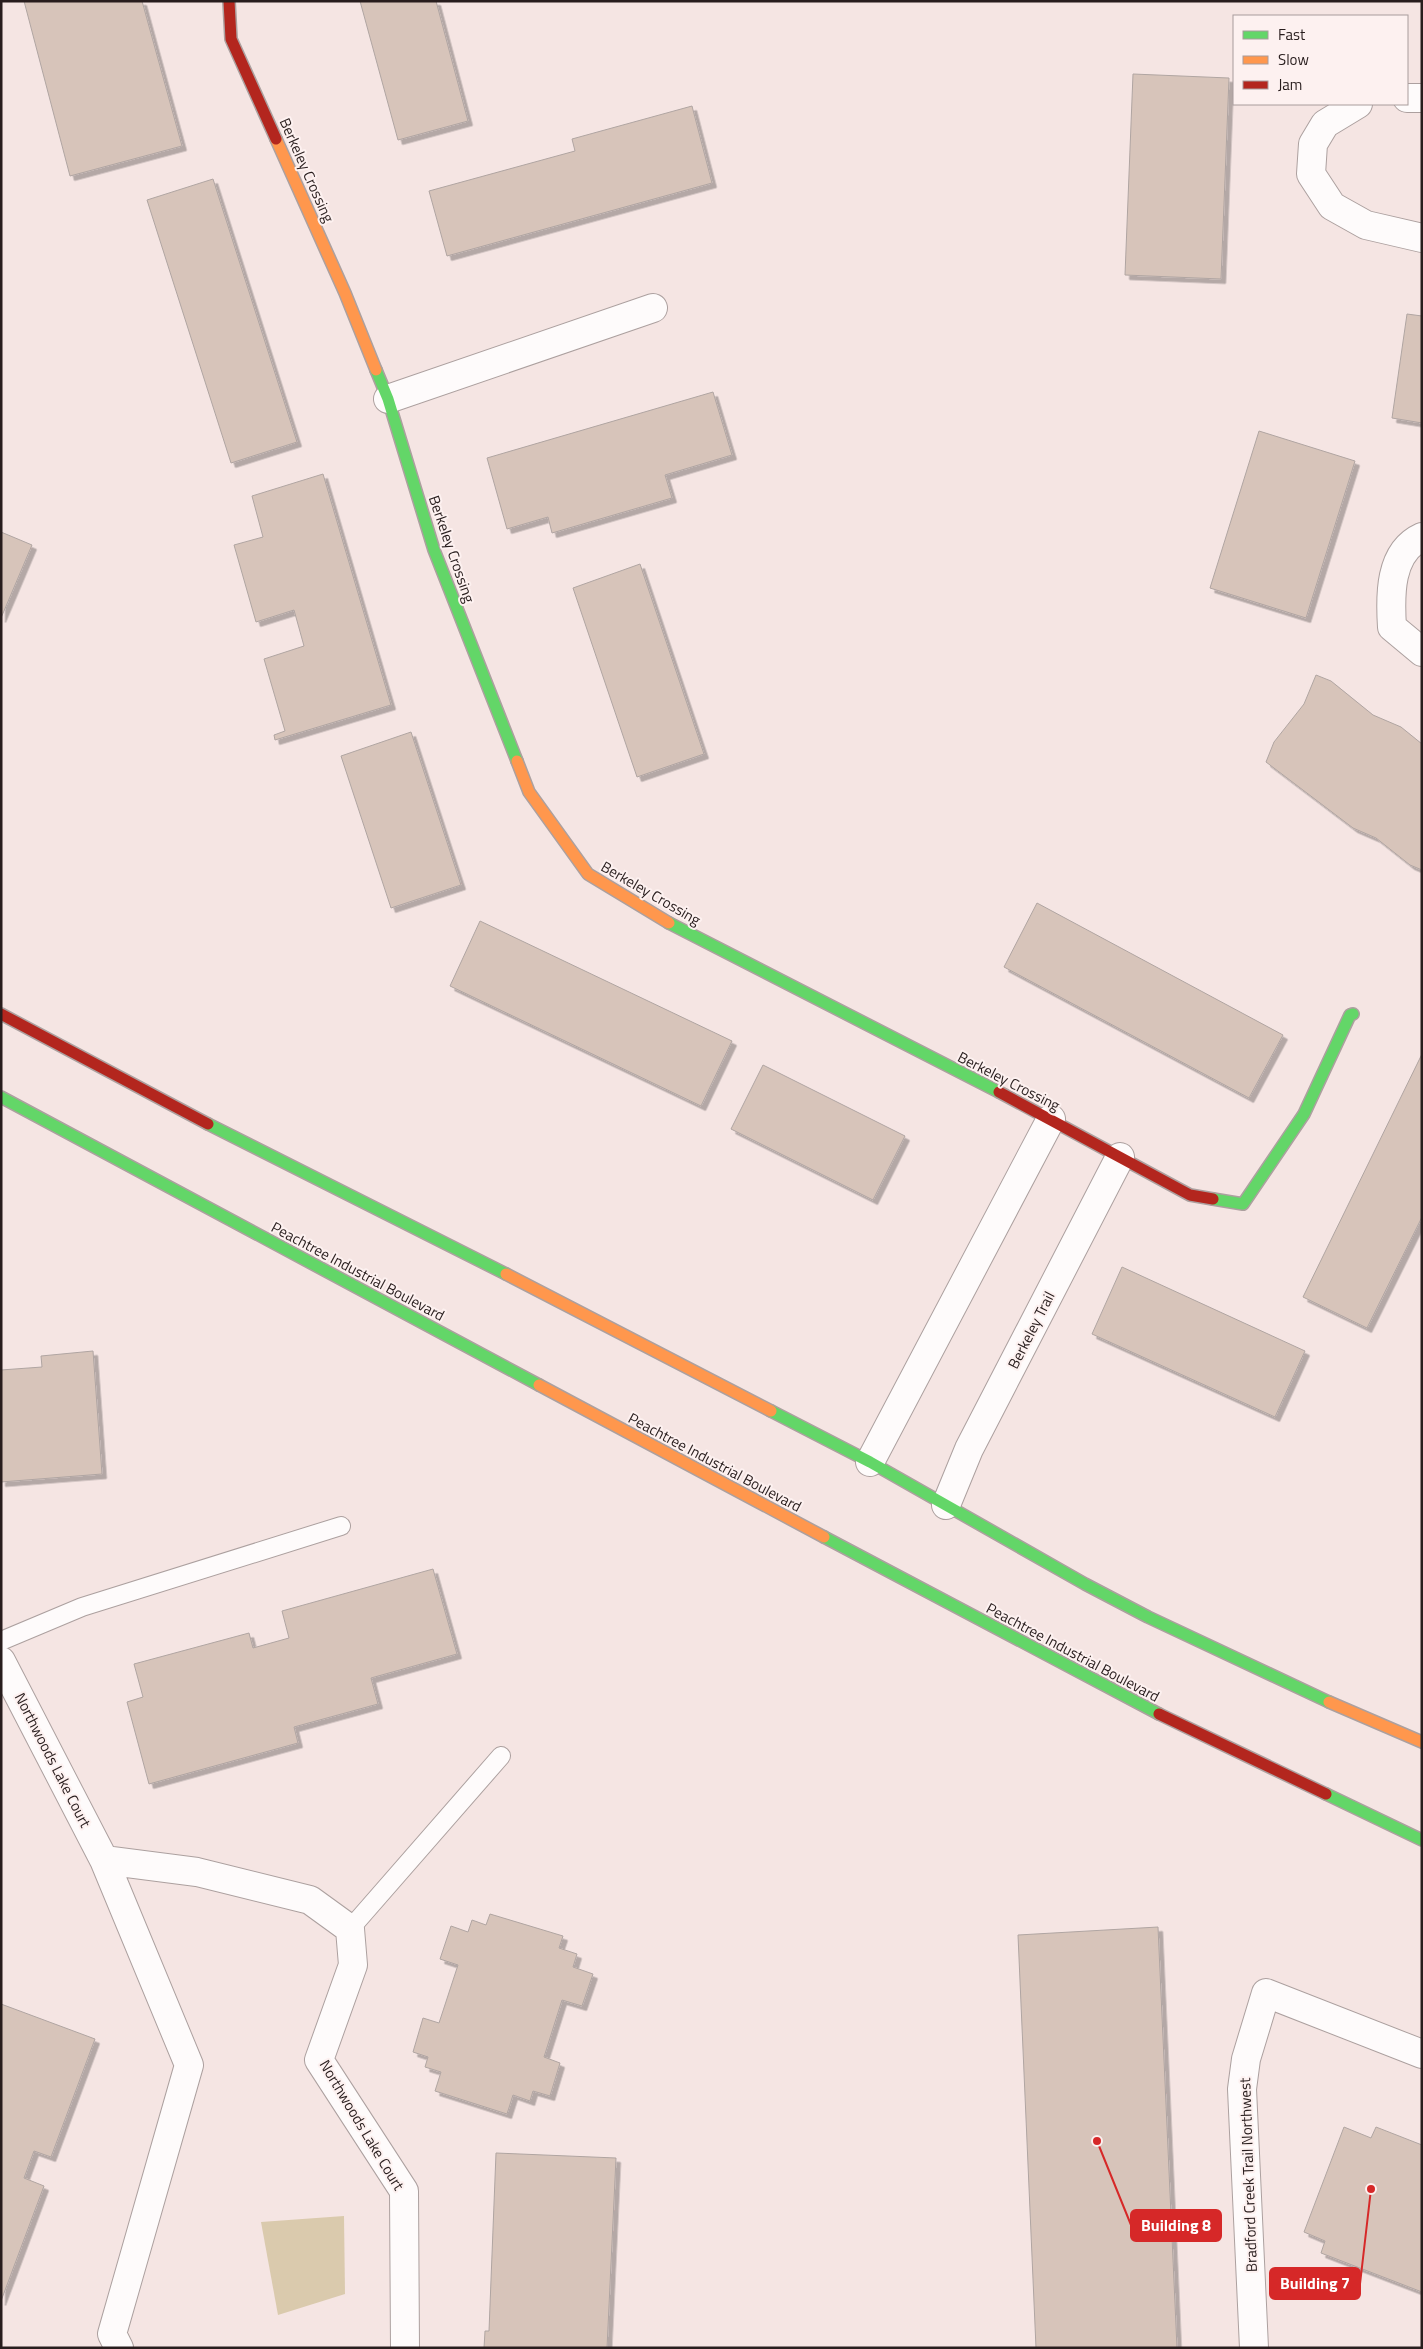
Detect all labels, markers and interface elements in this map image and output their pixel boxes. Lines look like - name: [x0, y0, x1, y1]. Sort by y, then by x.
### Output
- legend: [1233, 15, 1408, 105]
- text: Fast: [1278, 23, 1306, 46]
- text: Slow: [1278, 48, 1309, 71]
- text: Jam: [1278, 73, 1302, 96]
- street label: Berkeley Crossing: [274, 114, 340, 226]
- street label: Berkeley Crossing: [423, 492, 481, 606]
- street label: Berkeley Crossing: [597, 855, 706, 931]
- street label: Berkeley Crossing: [954, 1045, 1064, 1117]
- street label: Peachtree Industrial Boulevard: [267, 1215, 449, 1327]
- street label: Berkeley Trail: [1002, 1287, 1060, 1373]
- street label: Peachtree Industrial Boulevard: [624, 1406, 806, 1518]
- street label: Peachtree Industrial Boulevard: [982, 1596, 1164, 1708]
- street label: Northwoods Lake Court: [9, 1689, 97, 1832]
- street label: Northwoods Lake Court: [314, 2055, 411, 2195]
- street label: Bradford Creek Trail Northwest: [1233, 2077, 1263, 2273]
- callout: Building 8: [1131, 2210, 1221, 2241]
- text: Building 8: [1141, 2213, 1211, 2237]
- callout: Building 7: [1270, 2268, 1360, 2299]
- text: Building 7: [1280, 2271, 1350, 2295]

